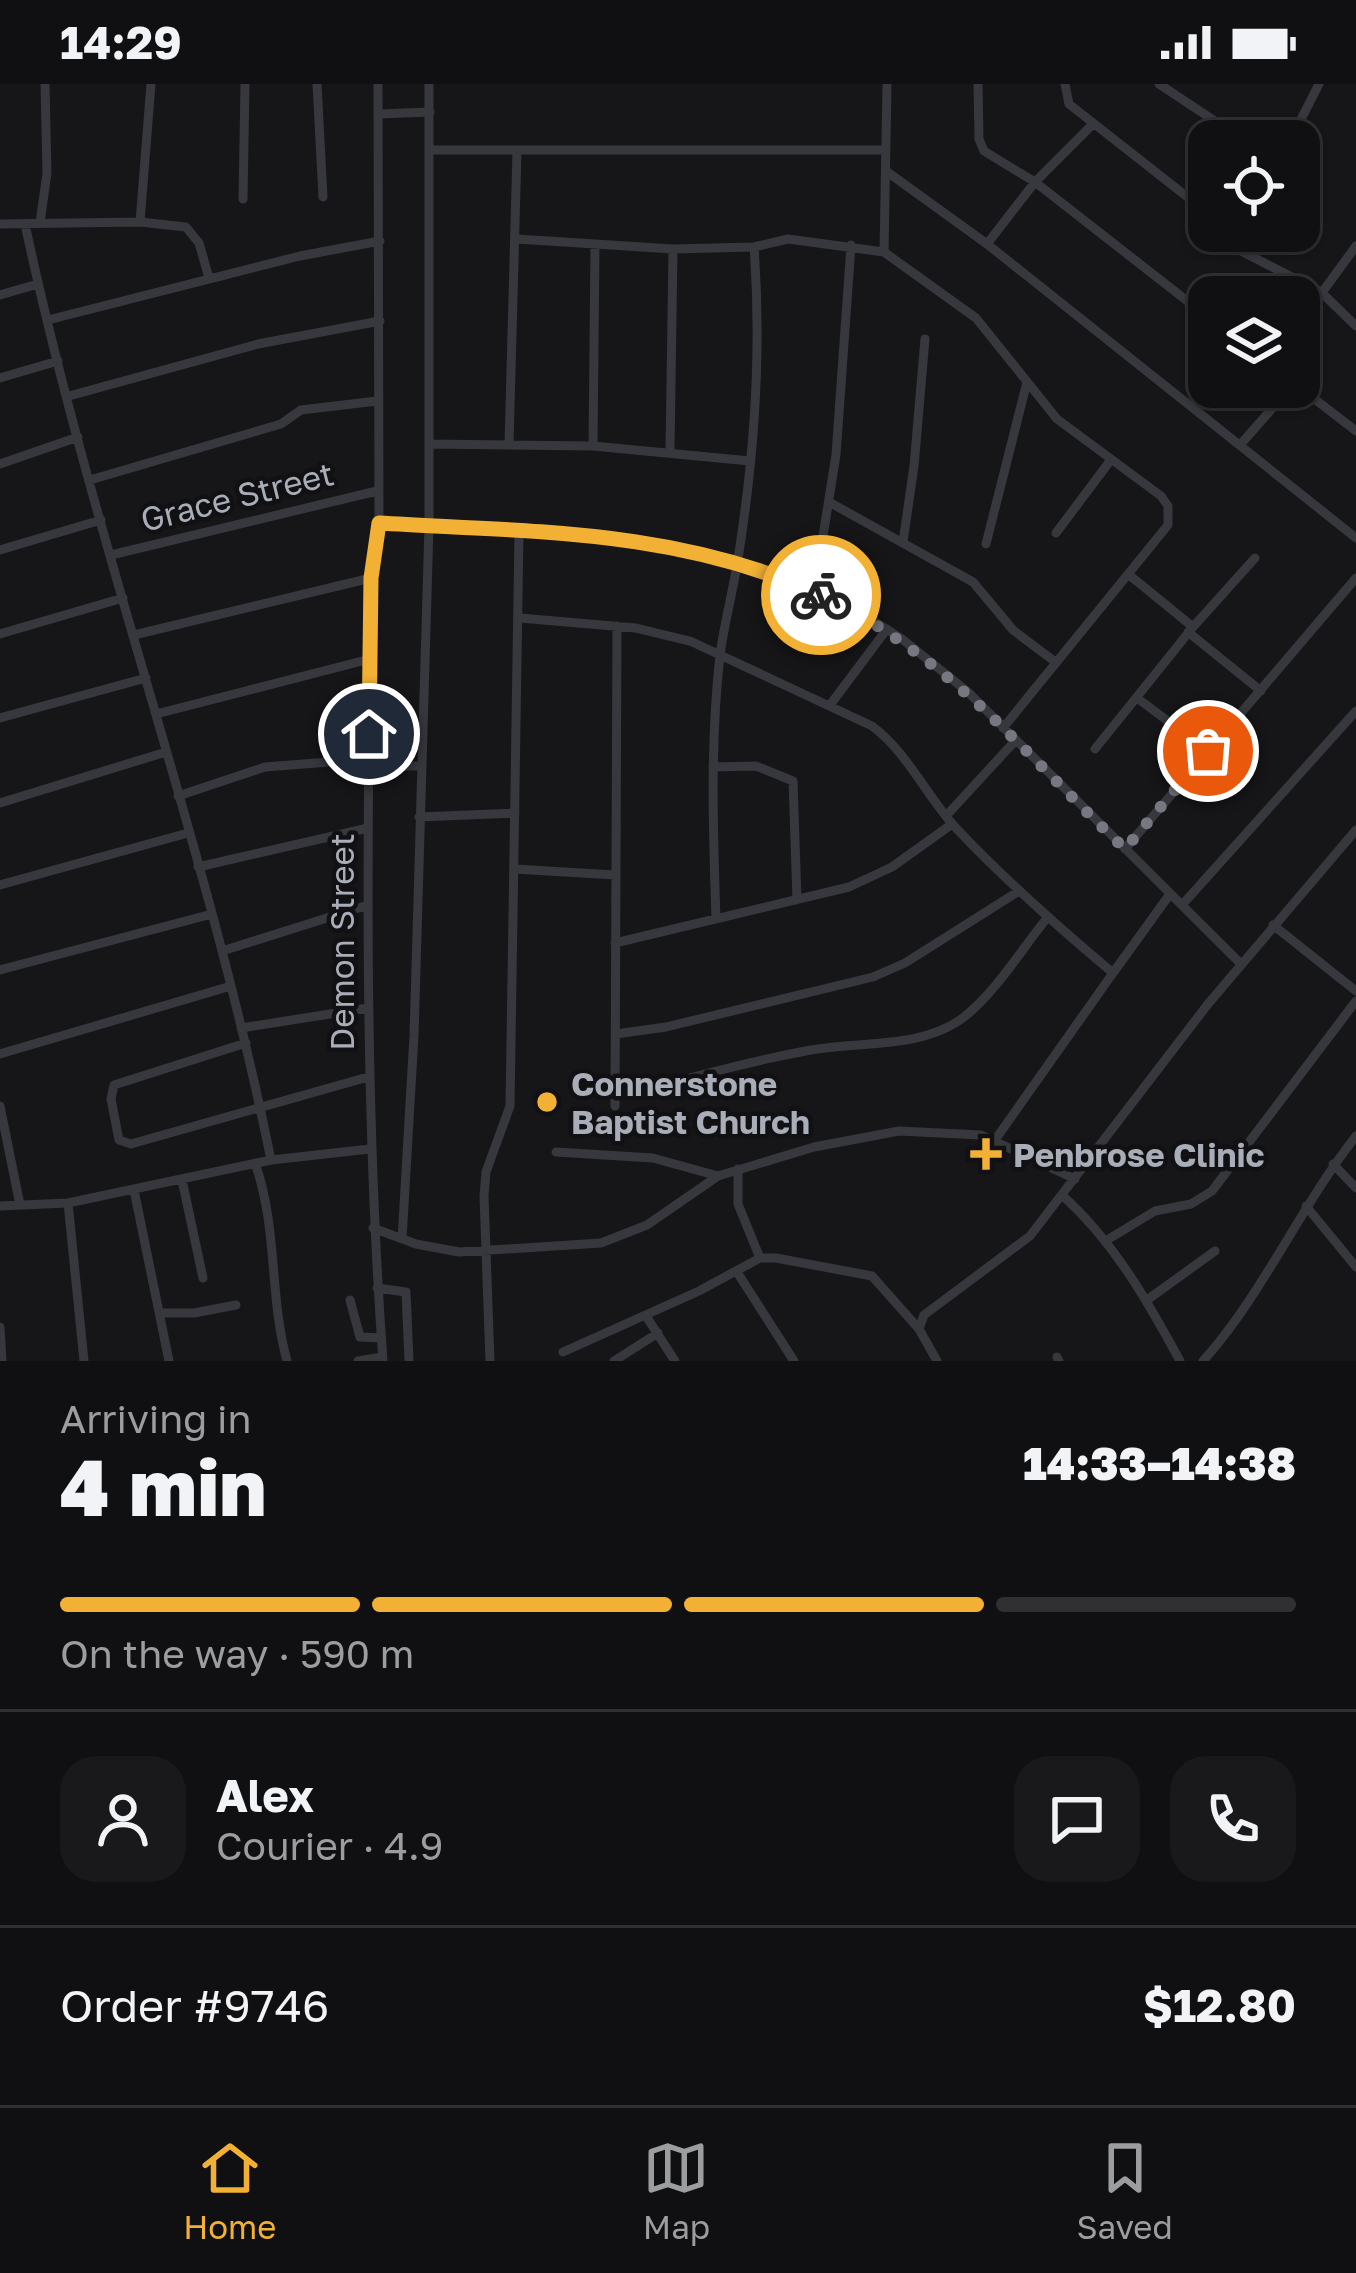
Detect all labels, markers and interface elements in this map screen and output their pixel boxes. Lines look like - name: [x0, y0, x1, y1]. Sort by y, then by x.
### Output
- text: 14:29: [60, 15, 182, 69]
- map controls: [1188, 120, 1320, 408]
- button: locate: [1188, 120, 1320, 252]
- button: layers: [1188, 276, 1320, 408]
- street label: Grace Street: [136, 453, 338, 539]
- courier: [761, 535, 881, 655]
- icon: bike: [788, 562, 854, 628]
- pin: [318, 683, 420, 785]
- pin: [1157, 700, 1259, 802]
- icon: home: [336, 701, 402, 767]
- icon: bag: [1175, 718, 1241, 784]
- street label: Demon Street: [322, 833, 361, 1051]
- place label: Connerstone Baptist Church: [571, 1064, 810, 1141]
- marker: Connerstone Baptist Church: [534, 1089, 560, 1115]
- place label: Penbrose Clinic: [1013, 1135, 1264, 1174]
- marker: Penbrose Clinic: [970, 1138, 1002, 1170]
- text: Arriving in: [60, 1395, 251, 1442]
- text: 14:33–14:38: [1023, 1436, 1296, 1490]
- text: 4 min: [60, 1440, 266, 1533]
- text: On the way · 590 m: [60, 1630, 414, 1677]
- button: person: [60, 1756, 186, 1882]
- button: chat: [1014, 1756, 1140, 1882]
- button: phone: [1170, 1756, 1296, 1882]
- text: Alex: [216, 1768, 314, 1822]
- text: Courier · 4.9: [216, 1822, 443, 1869]
- text: Order #9746: [60, 1978, 329, 2032]
- text: $12.80: [1143, 1978, 1296, 2032]
- tab: Home: [183, 2135, 276, 2246]
- tab: Map: [643, 2135, 710, 2246]
- tab: Saved: [1076, 2135, 1173, 2246]

